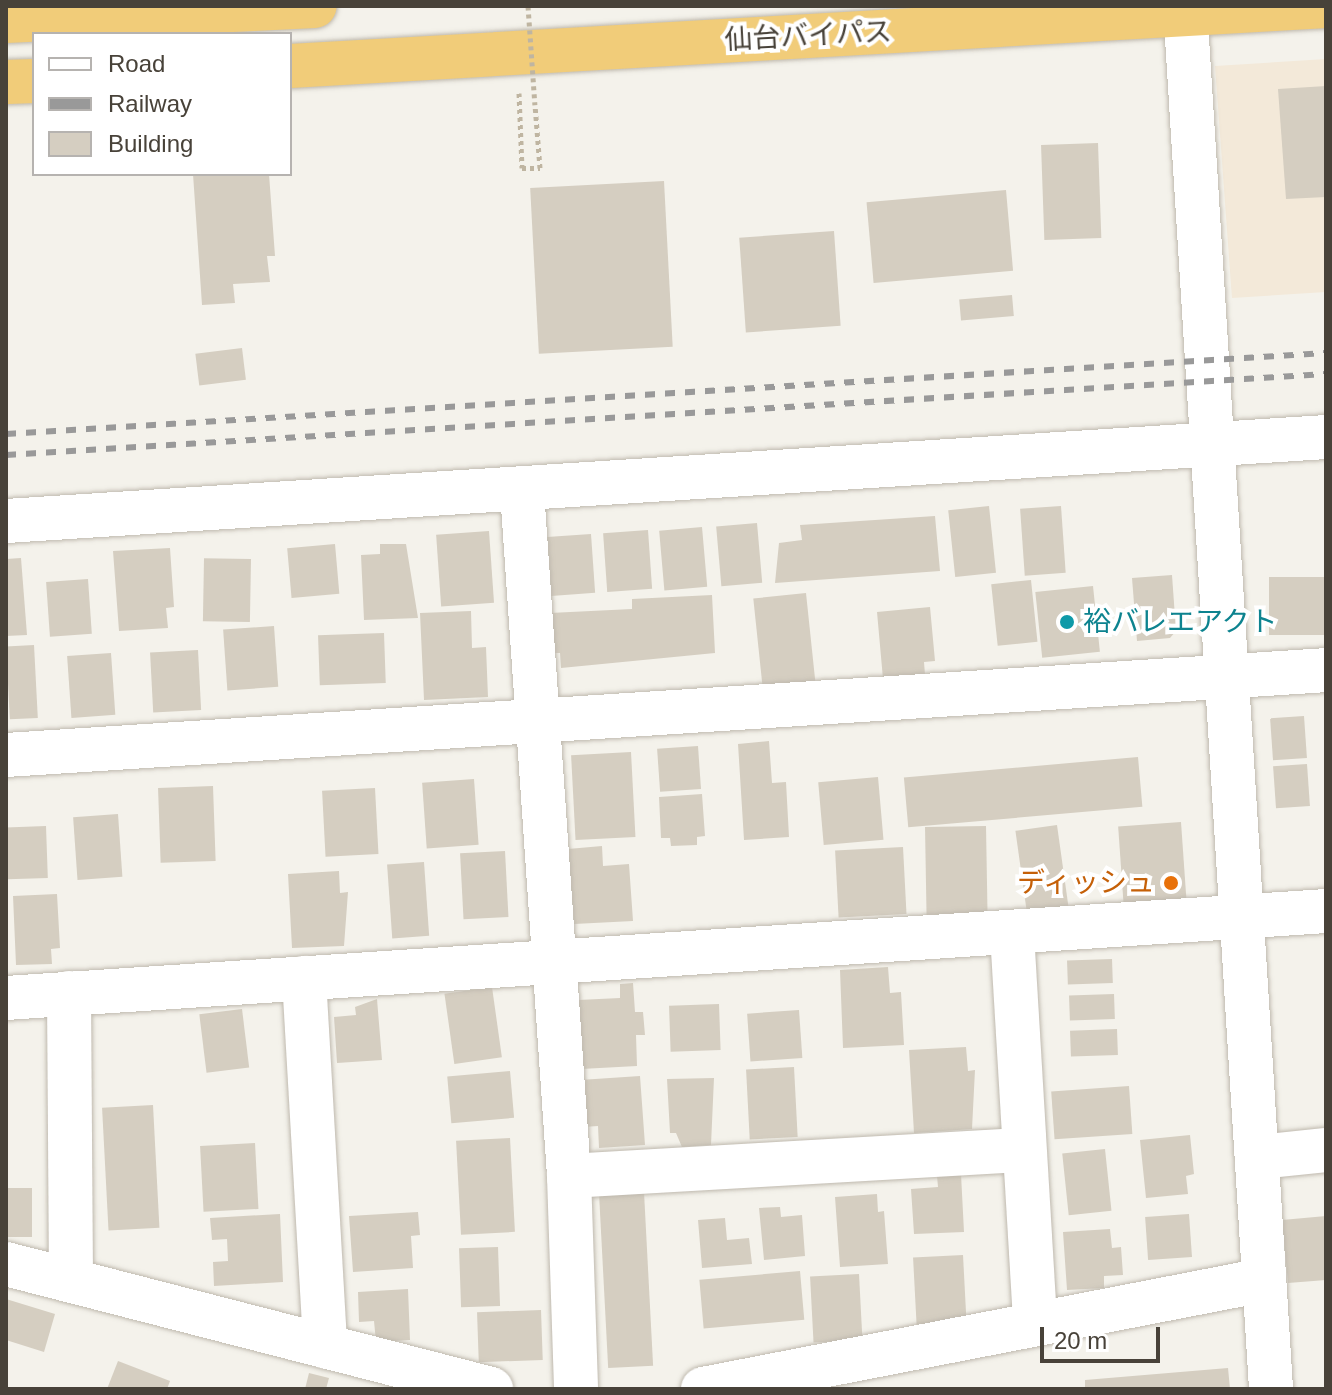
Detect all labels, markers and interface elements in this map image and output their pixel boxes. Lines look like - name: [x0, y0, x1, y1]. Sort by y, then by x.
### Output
- street label: 仙台バイパス: [723, 15, 893, 57]
- legend: [32, 32, 292, 176]
- text: Road: [108, 50, 165, 77]
- text: Railway: [108, 90, 192, 117]
- text: Building: [108, 130, 193, 157]
- place label: 裕バレエアクト: [1083, 605, 1279, 639]
- marker: 裕バレエアクト: [1058, 613, 1076, 631]
- place label: ディッシュ: [1015, 866, 1155, 900]
- marker: ディッシュ: [1162, 874, 1180, 892]
- scale bar: [1044, 1311, 1164, 1361]
- text: 20 m: [1054, 1327, 1107, 1354]

